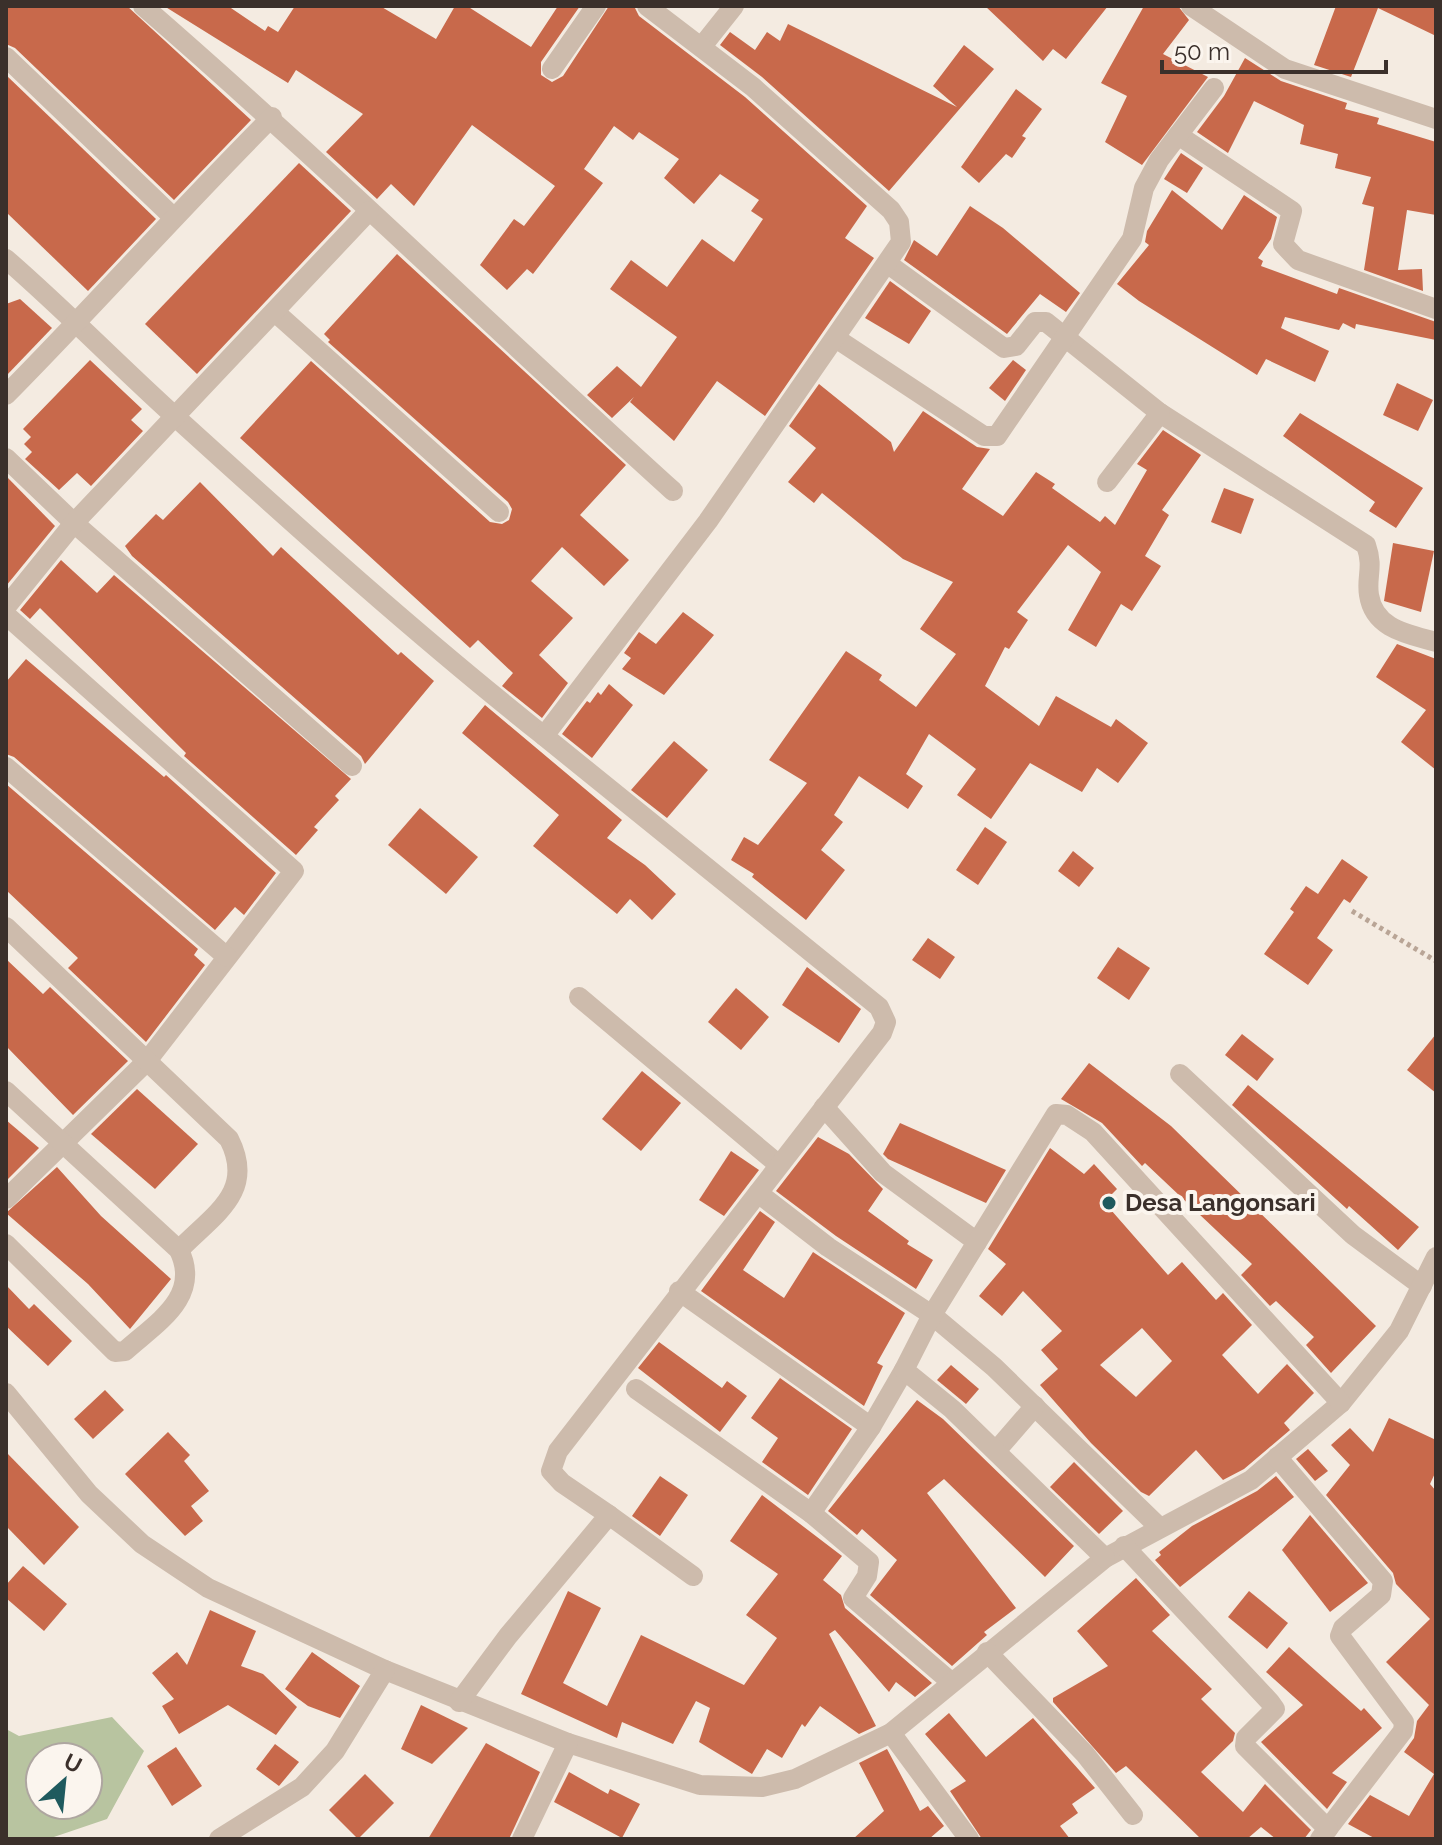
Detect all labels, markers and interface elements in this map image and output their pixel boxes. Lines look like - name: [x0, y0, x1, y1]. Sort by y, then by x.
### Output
- scale bar: [1162, 24, 1386, 74]
- text: 50 m: [1174, 37, 1230, 66]
- place label: Desa Langonsari: [1125, 1188, 1316, 1217]
- marker: Desa Langonsari: [1100, 1194, 1118, 1212]
- north arrow: [24, 1741, 104, 1821]
- text: U: [60, 1748, 86, 1779]

